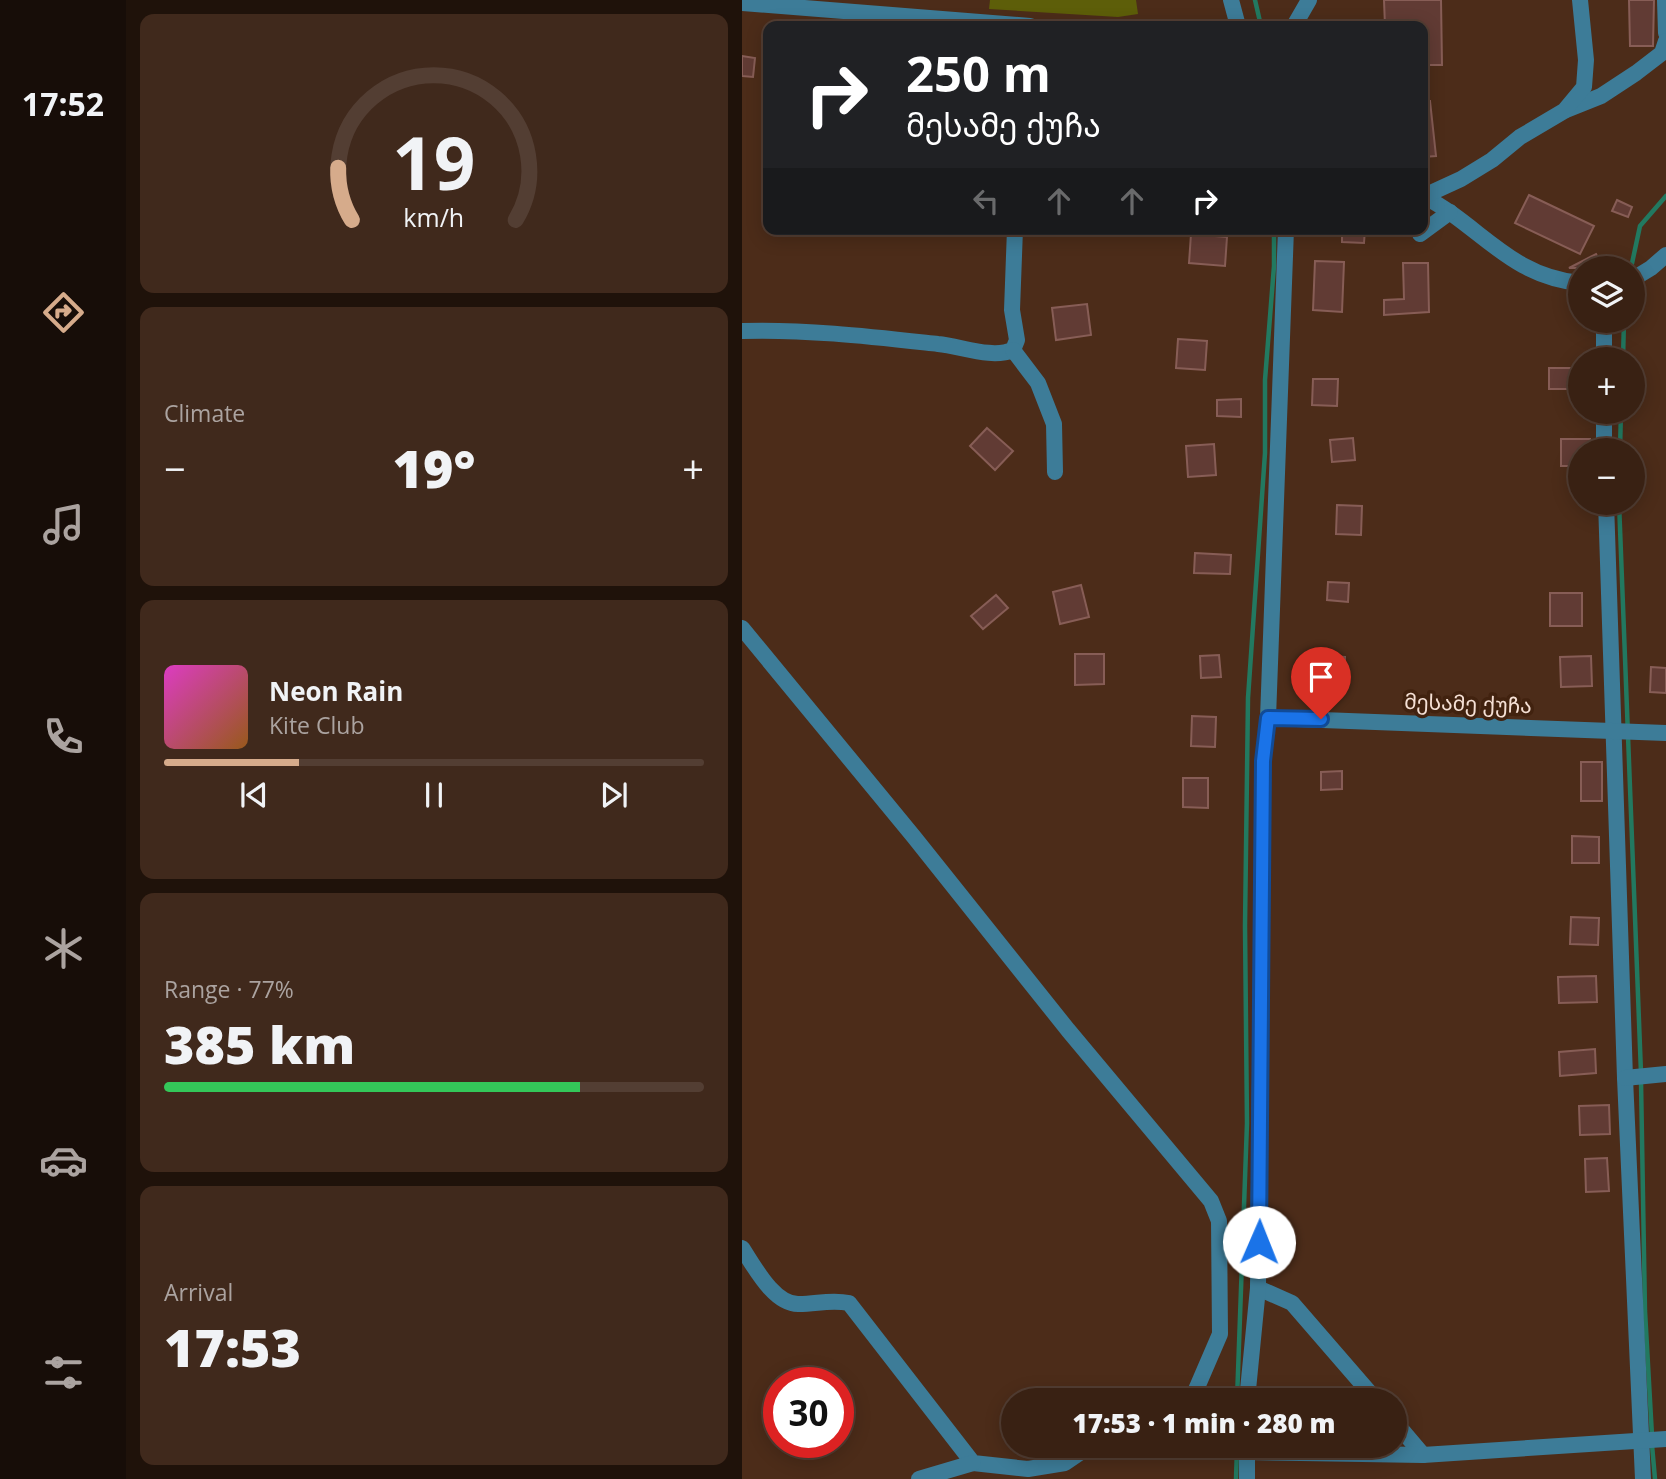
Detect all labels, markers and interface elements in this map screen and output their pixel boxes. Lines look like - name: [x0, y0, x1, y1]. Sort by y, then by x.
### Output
- text: 250 m: [906, 40, 1051, 106]
- icon: right: [791, 49, 882, 140]
- text: 17:52: [22, 82, 104, 125]
- text: მესამე ქუჩა: [906, 103, 1101, 146]
- text: 19: [392, 112, 476, 211]
- icon: left: [967, 182, 1005, 220]
- icon: ahead: [1040, 182, 1078, 220]
- icon: ahead: [1113, 182, 1151, 220]
- icon: right: [1186, 182, 1224, 220]
- text: km/h: [404, 199, 464, 233]
- map controls: [1568, 256, 1645, 515]
- button: layers: [1568, 256, 1645, 333]
- icon: directions: [39, 288, 88, 337]
- button: +: [1568, 347, 1645, 424]
- text: Climate: [164, 397, 245, 429]
- text: 19°: [393, 432, 475, 503]
- button: −: [1568, 438, 1645, 515]
- text: −: [164, 442, 186, 494]
- text: +: [682, 442, 704, 494]
- icon: music: [39, 500, 88, 549]
- pin: [1291, 647, 1351, 719]
- icon: arrive: [1302, 658, 1340, 696]
- text: Neon Rain: [269, 673, 403, 709]
- street label: მესამე ქუჩა: [1404, 687, 1532, 719]
- text: Kite Club: [269, 709, 364, 741]
- icon: phone: [39, 712, 88, 761]
- icon: previous: [235, 776, 273, 814]
- icon: pause: [415, 776, 453, 814]
- icon: next: [595, 776, 633, 814]
- icon: climate: [39, 924, 88, 973]
- text: Range · 77%: [164, 973, 294, 1005]
- text: 385 km: [164, 1008, 355, 1079]
- icon: car: [39, 1136, 88, 1185]
- position arrow: [1222, 1205, 1296, 1279]
- text: Arrival: [164, 1276, 233, 1308]
- text: 17:53: [164, 1311, 301, 1382]
- icon: filters: [39, 1348, 88, 1397]
- speed limit sign: 30: [763, 1367, 854, 1458]
- text: 17:53 · 1 min · 280 m: [1073, 1405, 1335, 1441]

